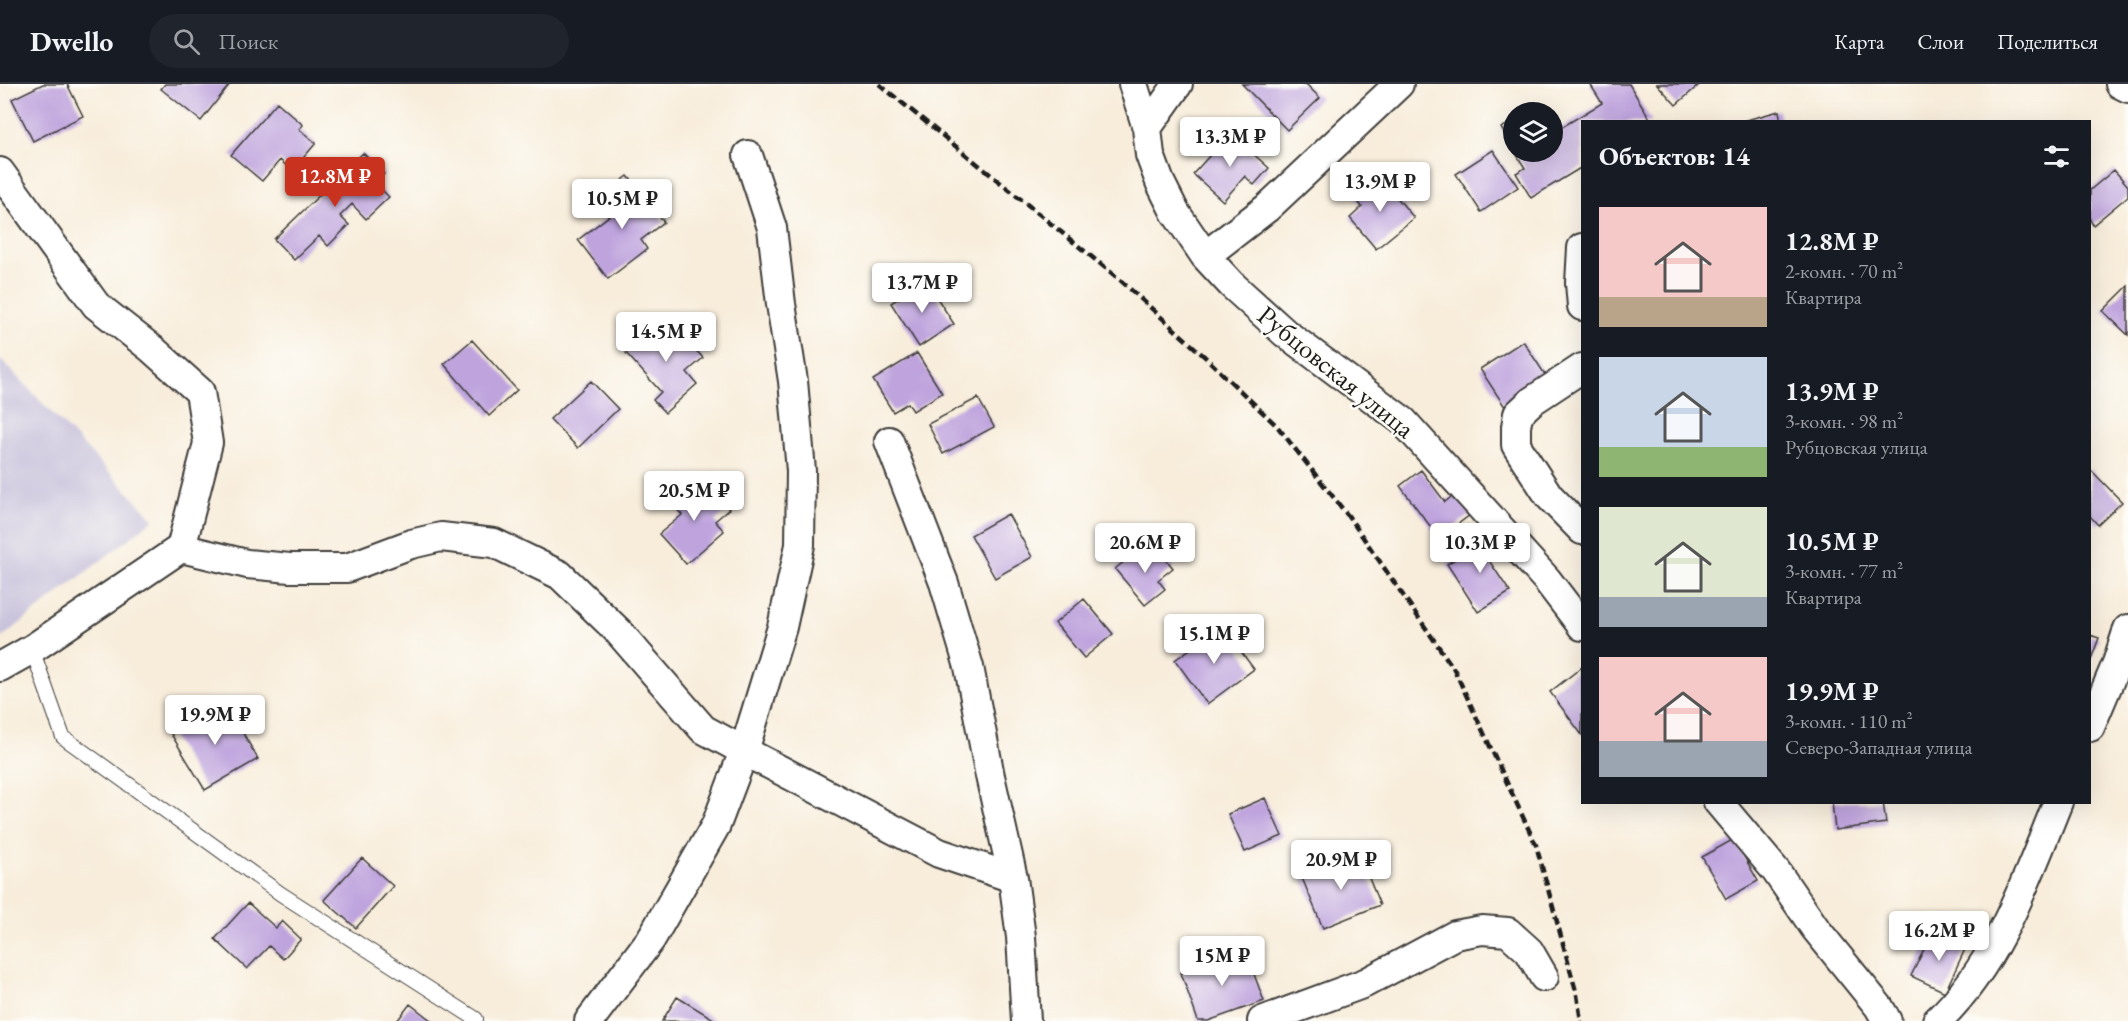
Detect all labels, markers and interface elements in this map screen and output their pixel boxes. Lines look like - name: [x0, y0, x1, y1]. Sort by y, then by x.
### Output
- search box: [149, 14, 569, 68]
- text: Dwello: [30, 23, 113, 59]
- icon: search: [170, 25, 203, 58]
- text: Поиск: [218, 27, 278, 56]
- text: Карта: [1834, 28, 1884, 55]
- text: Слои: [1917, 28, 1964, 55]
- text: Поделиться: [1997, 28, 2098, 55]
- map controls: [1503, 102, 1563, 162]
- button: layers: [1503, 102, 1563, 162]
- pin: 13.3M ₽: [1175, 117, 1285, 168]
- text: 13.3M ₽: [1194, 123, 1266, 149]
- text: Объектов: 14: [1599, 139, 1750, 173]
- icon: filters: [2040, 140, 2073, 173]
- pin: 12.8M ₽: [280, 157, 390, 208]
- pin: 13.9M ₽: [1325, 162, 1435, 213]
- text: 12.8M ₽: [299, 163, 371, 189]
- text: 13.9M ₽: [1344, 168, 1416, 194]
- pin: 10.5M ₽: [567, 179, 677, 230]
- text: 10.5M ₽: [586, 185, 658, 211]
- text: 12.8M ₽: [1785, 224, 1879, 258]
- icon: home: [1647, 231, 1719, 303]
- text: 2-комн. · 70 m²: [1785, 258, 1903, 284]
- pin: 13.7M ₽: [867, 263, 977, 314]
- text: 13.7M ₽: [886, 269, 958, 295]
- text: Квартира: [1785, 284, 1862, 310]
- street label: Рубцовская улица: [1250, 297, 1422, 446]
- pin: 14.5M ₽: [611, 312, 721, 363]
- text: 14.5M ₽: [630, 318, 702, 344]
- text: 13.9M ₽: [1785, 374, 1879, 408]
- icon: home: [1647, 381, 1719, 453]
- text: 3-комн. · 98 m²: [1785, 408, 1903, 434]
- text: Рубцовская улица: [1785, 434, 1928, 460]
- pin: 20.5M ₽: [639, 471, 749, 522]
- text: 20.5M ₽: [658, 477, 730, 503]
- pin: 20.6M ₽: [1090, 523, 1200, 574]
- pin: 10.3M ₽: [1425, 523, 1535, 574]
- text: 10.5M ₽: [1785, 524, 1879, 558]
- text: 20.6M ₽: [1109, 529, 1181, 555]
- text: 10.3M ₽: [1444, 529, 1516, 555]
- icon: home: [1647, 531, 1719, 603]
- text: 3-комн. · 77 m²: [1785, 558, 1903, 584]
- text: Квартира: [1785, 584, 1862, 610]
- pin: 15.1M ₽: [1159, 614, 1269, 665]
- text: 15.1M ₽: [1178, 620, 1250, 646]
- text: 19.9M ₽: [1785, 674, 1879, 708]
- icon: home: [1647, 681, 1719, 753]
- pin: 19.9M ₽: [160, 695, 270, 746]
- text: 19.9M ₽: [179, 701, 251, 727]
- text: 3-комн. · 110 m²: [1785, 708, 1913, 734]
- text: Северо-Западная улица: [1785, 734, 1972, 760]
- pin: 20.9M ₽: [1286, 840, 1396, 891]
- text: 20.9M ₽: [1305, 846, 1377, 872]
- pin: 16.2M ₽: [1884, 911, 1994, 962]
- text: 16.2M ₽: [1903, 917, 1975, 943]
- pin: 15M ₽: [1180, 936, 1264, 987]
- text: 15M ₽: [1194, 942, 1250, 968]

